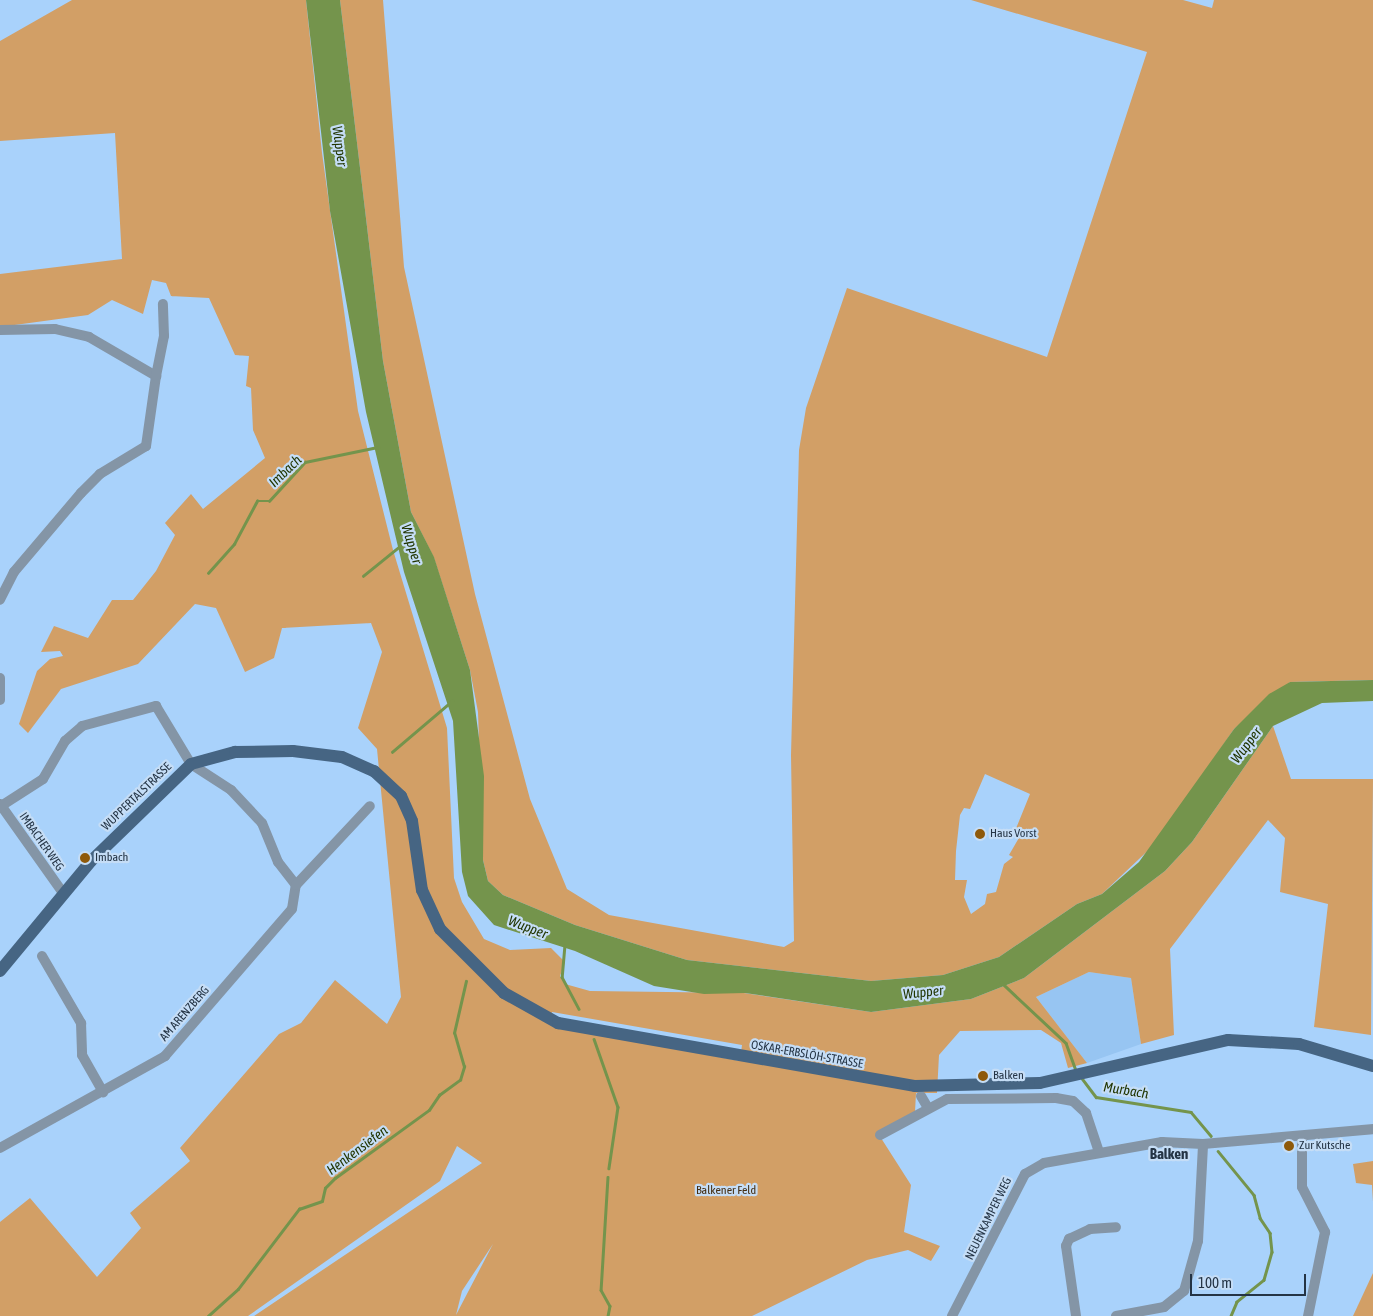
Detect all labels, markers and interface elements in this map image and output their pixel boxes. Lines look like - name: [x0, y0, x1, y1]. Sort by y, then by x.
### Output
- water label: Wupper: [329, 125, 351, 167]
- water label: Imbach: [265, 451, 305, 491]
- water label: Wupper: [398, 522, 426, 566]
- water label: Wupper: [1227, 724, 1265, 766]
- street label: WUPPERTALSTRASSE: [99, 760, 175, 834]
- street label: IMBACHER WEG: [16, 810, 66, 874]
- place label: Haus Vorst: [990, 827, 1037, 841]
- marker: Haus Vorst: [974, 828, 986, 840]
- place label: Imbach: [95, 851, 128, 865]
- marker: Imbach: [79, 852, 91, 864]
- water label: Wupper: [506, 912, 550, 942]
- water label: Wupper: [902, 982, 944, 1002]
- street label: AM ARENZBERG: [157, 984, 213, 1044]
- street label: OSKAR-ERBSLÖH-STRASSE: [750, 1038, 864, 1072]
- place label: Balken: [993, 1069, 1024, 1083]
- marker: Balken: [977, 1070, 989, 1082]
- water label: Murbach: [1102, 1078, 1150, 1102]
- water label: Henkensiefen: [323, 1122, 391, 1178]
- place label: Zur Kutsche: [1299, 1139, 1350, 1153]
- marker: Zur Kutsche: [1283, 1140, 1295, 1152]
- district label: Balken: [1150, 1145, 1188, 1163]
- street label: NEUENKAMPER WEG: [963, 1175, 1015, 1263]
- park label: Balkener Feld: [696, 1184, 756, 1198]
- scale bar: [1193, 1264, 1309, 1296]
- text: 100 m: [1198, 1274, 1232, 1291]

